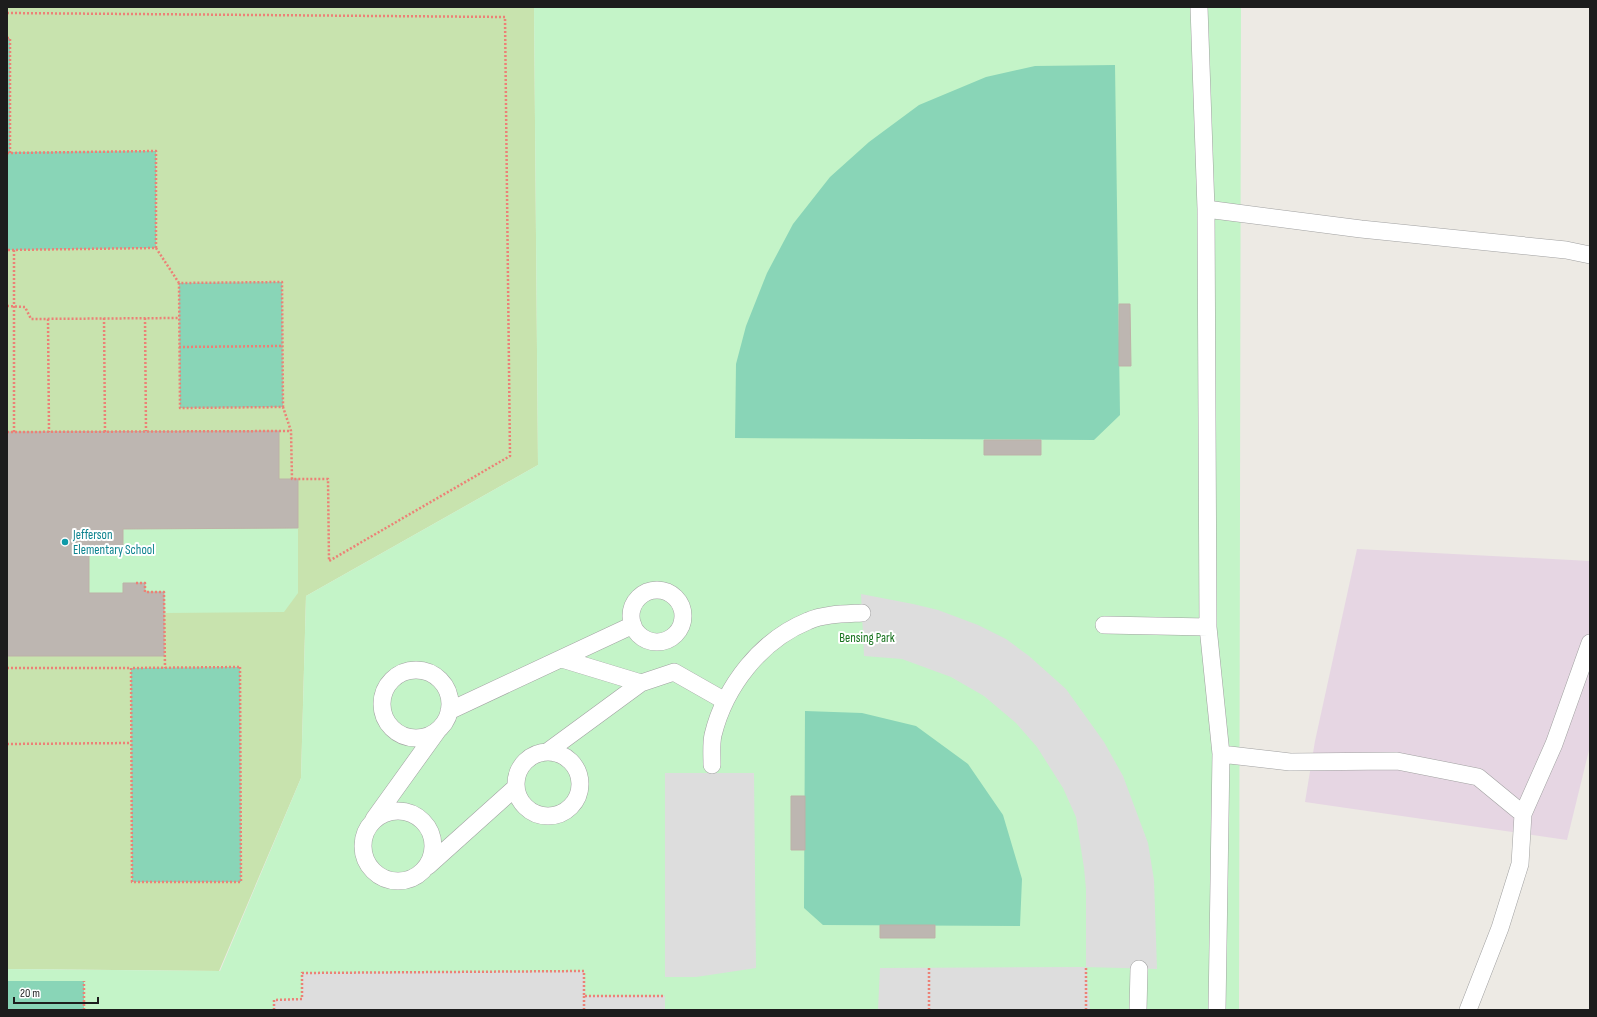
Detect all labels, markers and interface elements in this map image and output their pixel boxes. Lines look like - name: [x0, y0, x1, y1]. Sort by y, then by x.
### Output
- place label: Jefferson Elementary School: [72, 527, 155, 558]
- marker: Jefferson Elementary School: [60, 537, 70, 547]
- park label: Bensing Park: [839, 630, 895, 646]
- scale bar: [14, 979, 98, 1005]
- text: 20 m: [20, 986, 40, 1001]

